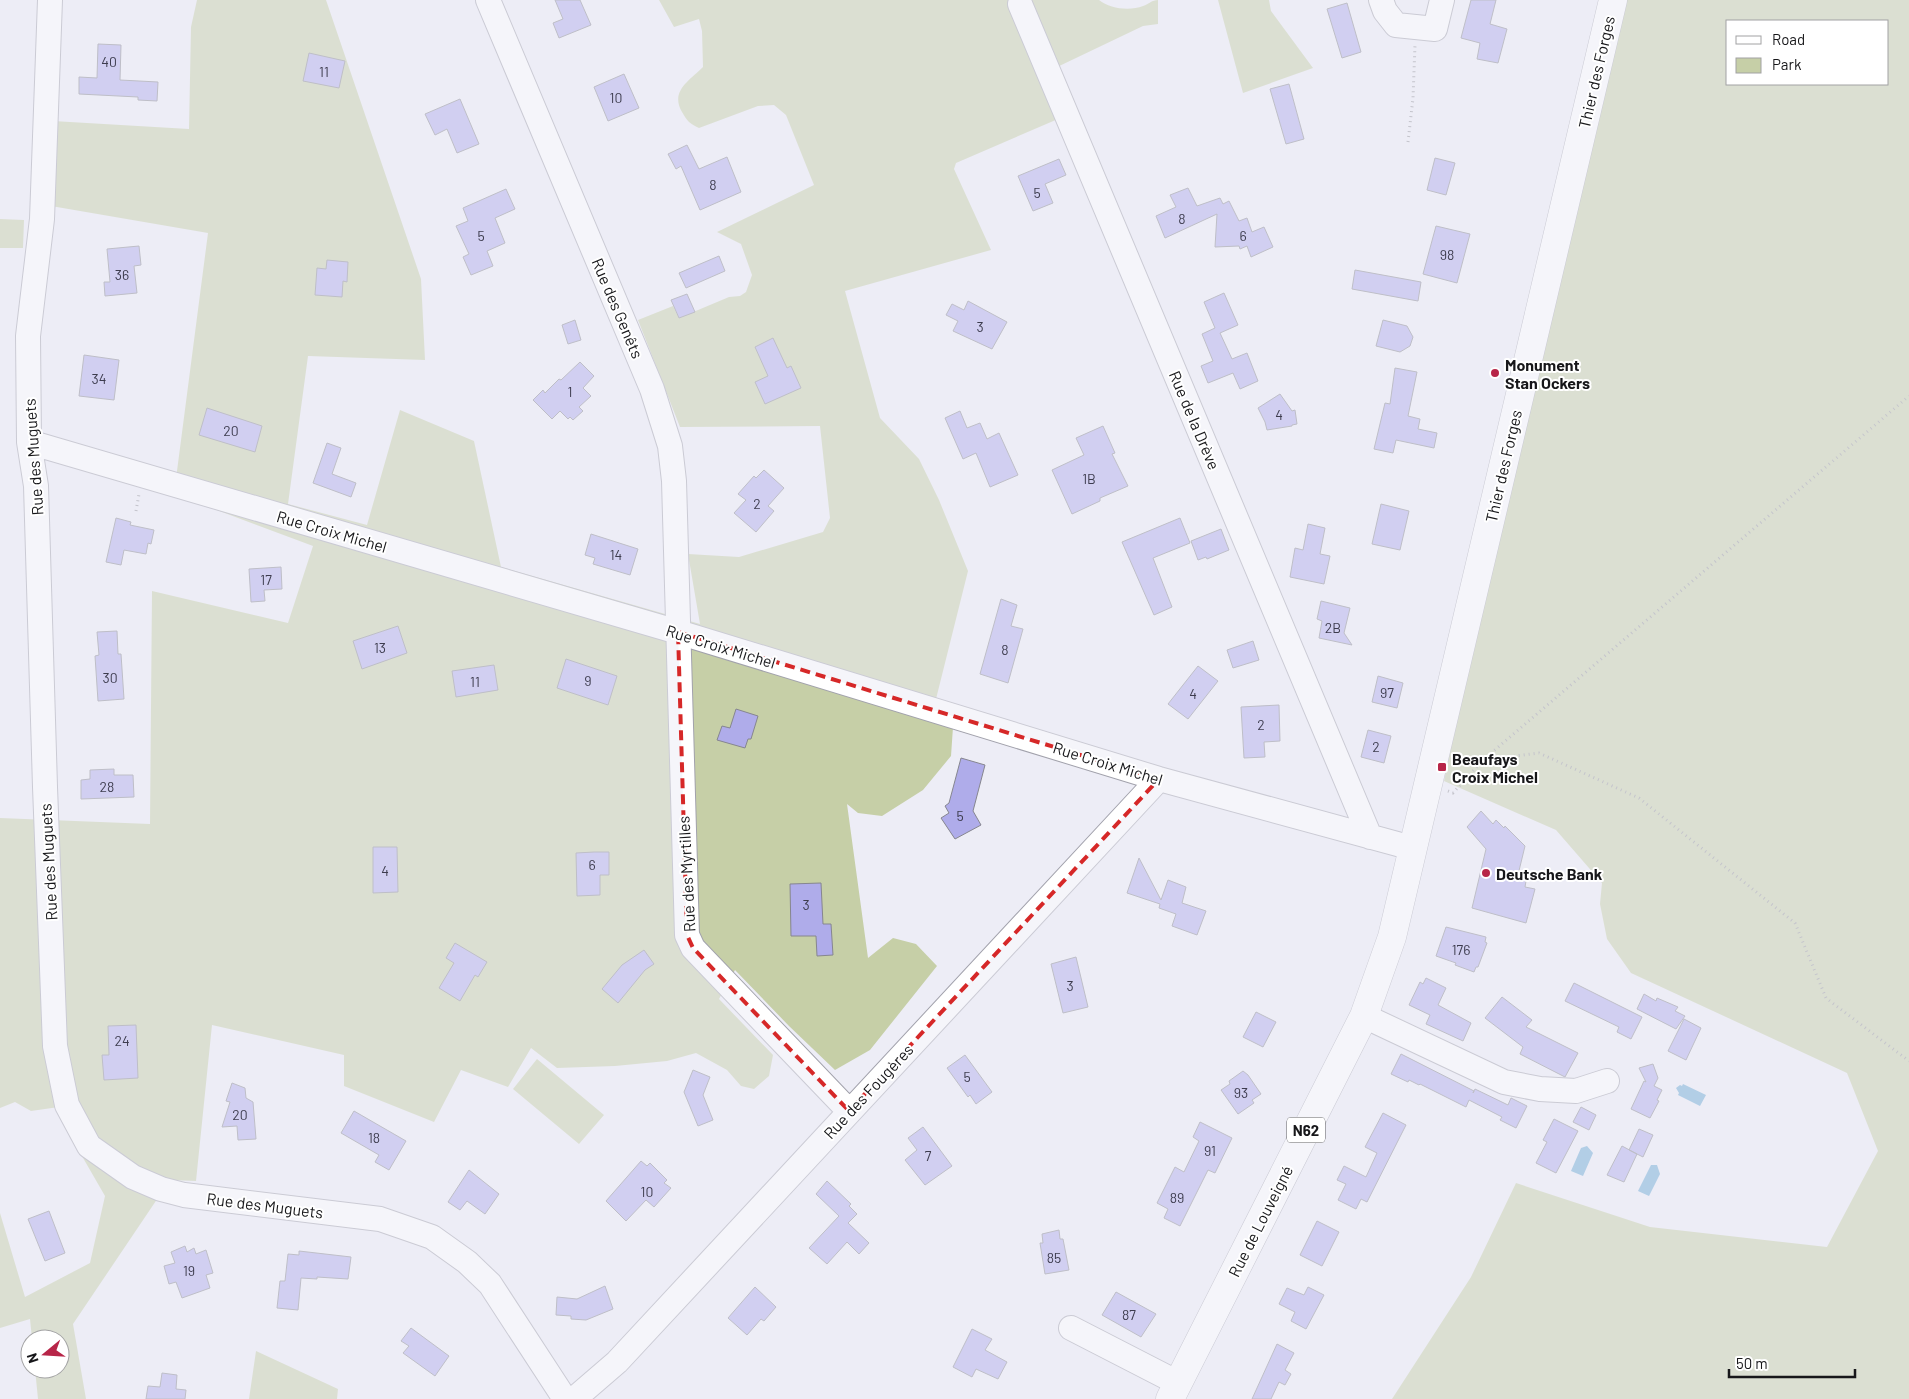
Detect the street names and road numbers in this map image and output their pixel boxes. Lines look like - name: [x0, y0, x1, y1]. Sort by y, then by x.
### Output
- street label: Thier des Forges: [1574, 14, 1618, 130]
- street label: Rue des Genêts: [588, 255, 648, 361]
- street label: Rue de la Drève: [1166, 368, 1224, 472]
- street label: Rue des Muguets: [19, 398, 47, 516]
- street label: Thier des Forges: [1481, 408, 1525, 524]
- street label: Rue Croix Michel: [275, 506, 389, 556]
- street label: Rue Croix Michel: [664, 620, 778, 672]
- street label: Rue Croix Michel: [1051, 737, 1165, 789]
- street label: Rue des Muguets: [35, 803, 61, 921]
- street label: Rue des Myrtilles: [673, 815, 699, 933]
- street label: Rue des Fougères: [819, 1040, 917, 1142]
- road number: N62: [1287, 1118, 1325, 1142]
- street label: Rue de Louveigné: [1224, 1162, 1296, 1280]
- street label: Rue des Muguets: [206, 1188, 324, 1222]

